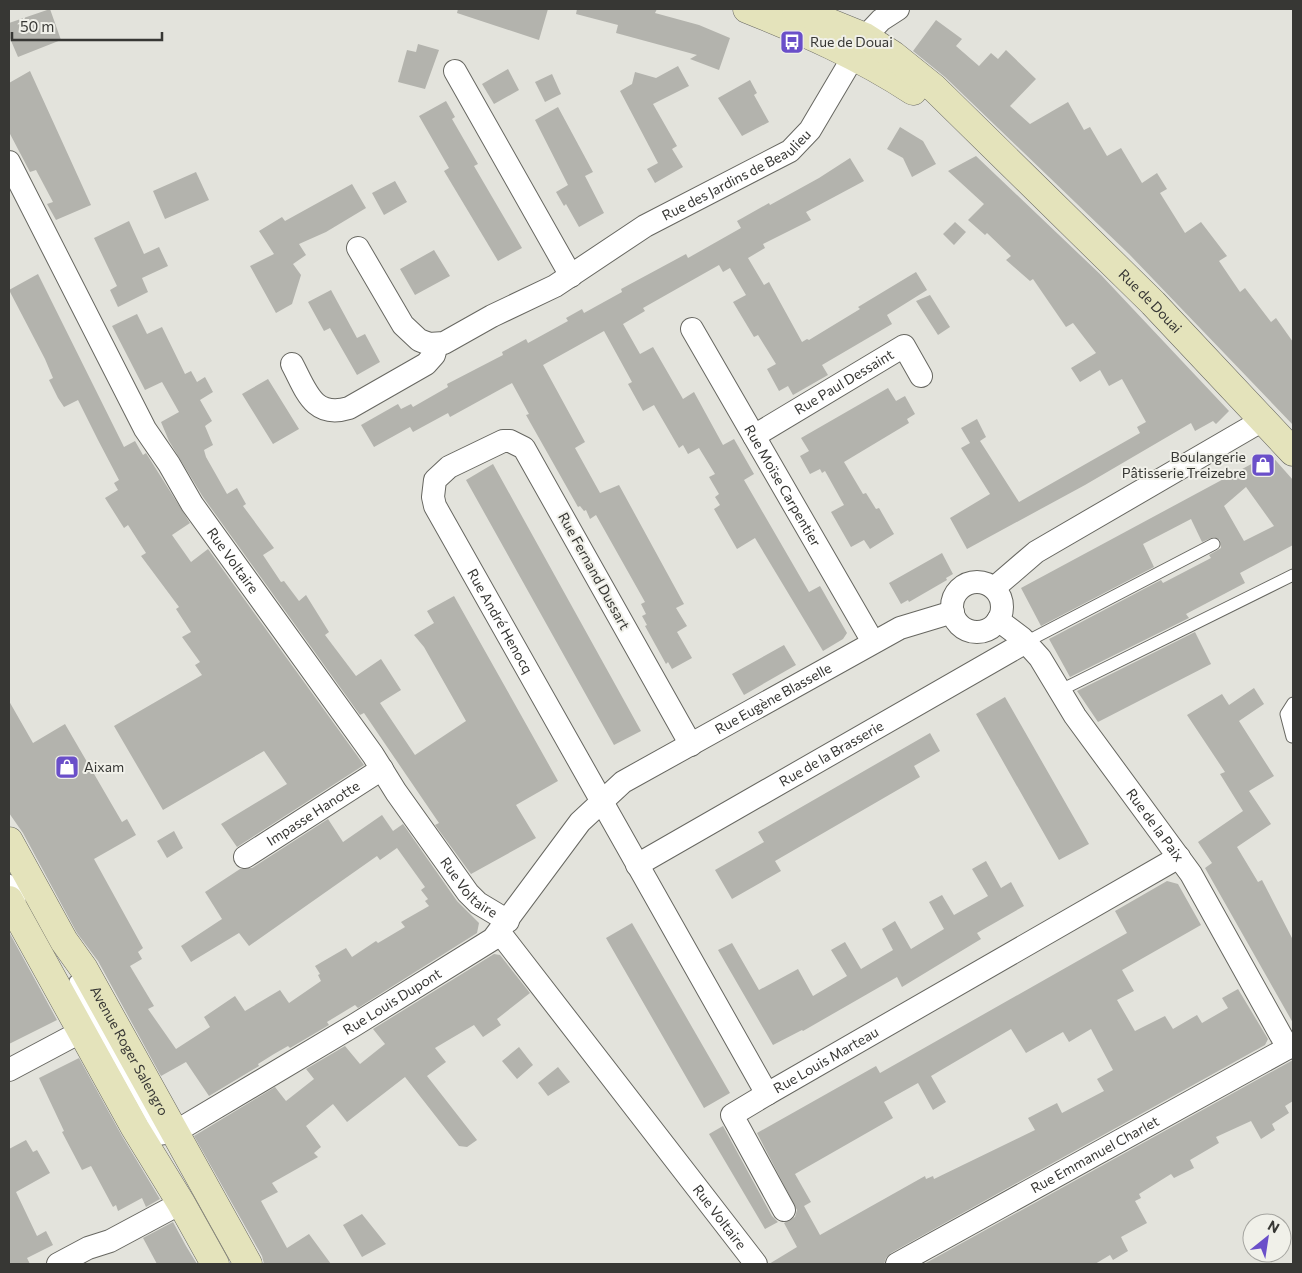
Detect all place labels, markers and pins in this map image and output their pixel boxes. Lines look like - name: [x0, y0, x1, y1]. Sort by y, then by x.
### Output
- bus stop icon: Rue de Douai: [779, 29, 805, 55]
- place label: Rue de Douai: [810, 33, 893, 50]
- place label: Boulangerie Pâtisserie Treizebre: [1122, 448, 1246, 481]
- shop icon: Boulangerie Pâtisserie Treizebre: [1250, 452, 1276, 478]
- shop icon: Aixam: [54, 754, 80, 780]
- place label: Aixam: [84, 758, 124, 775]

